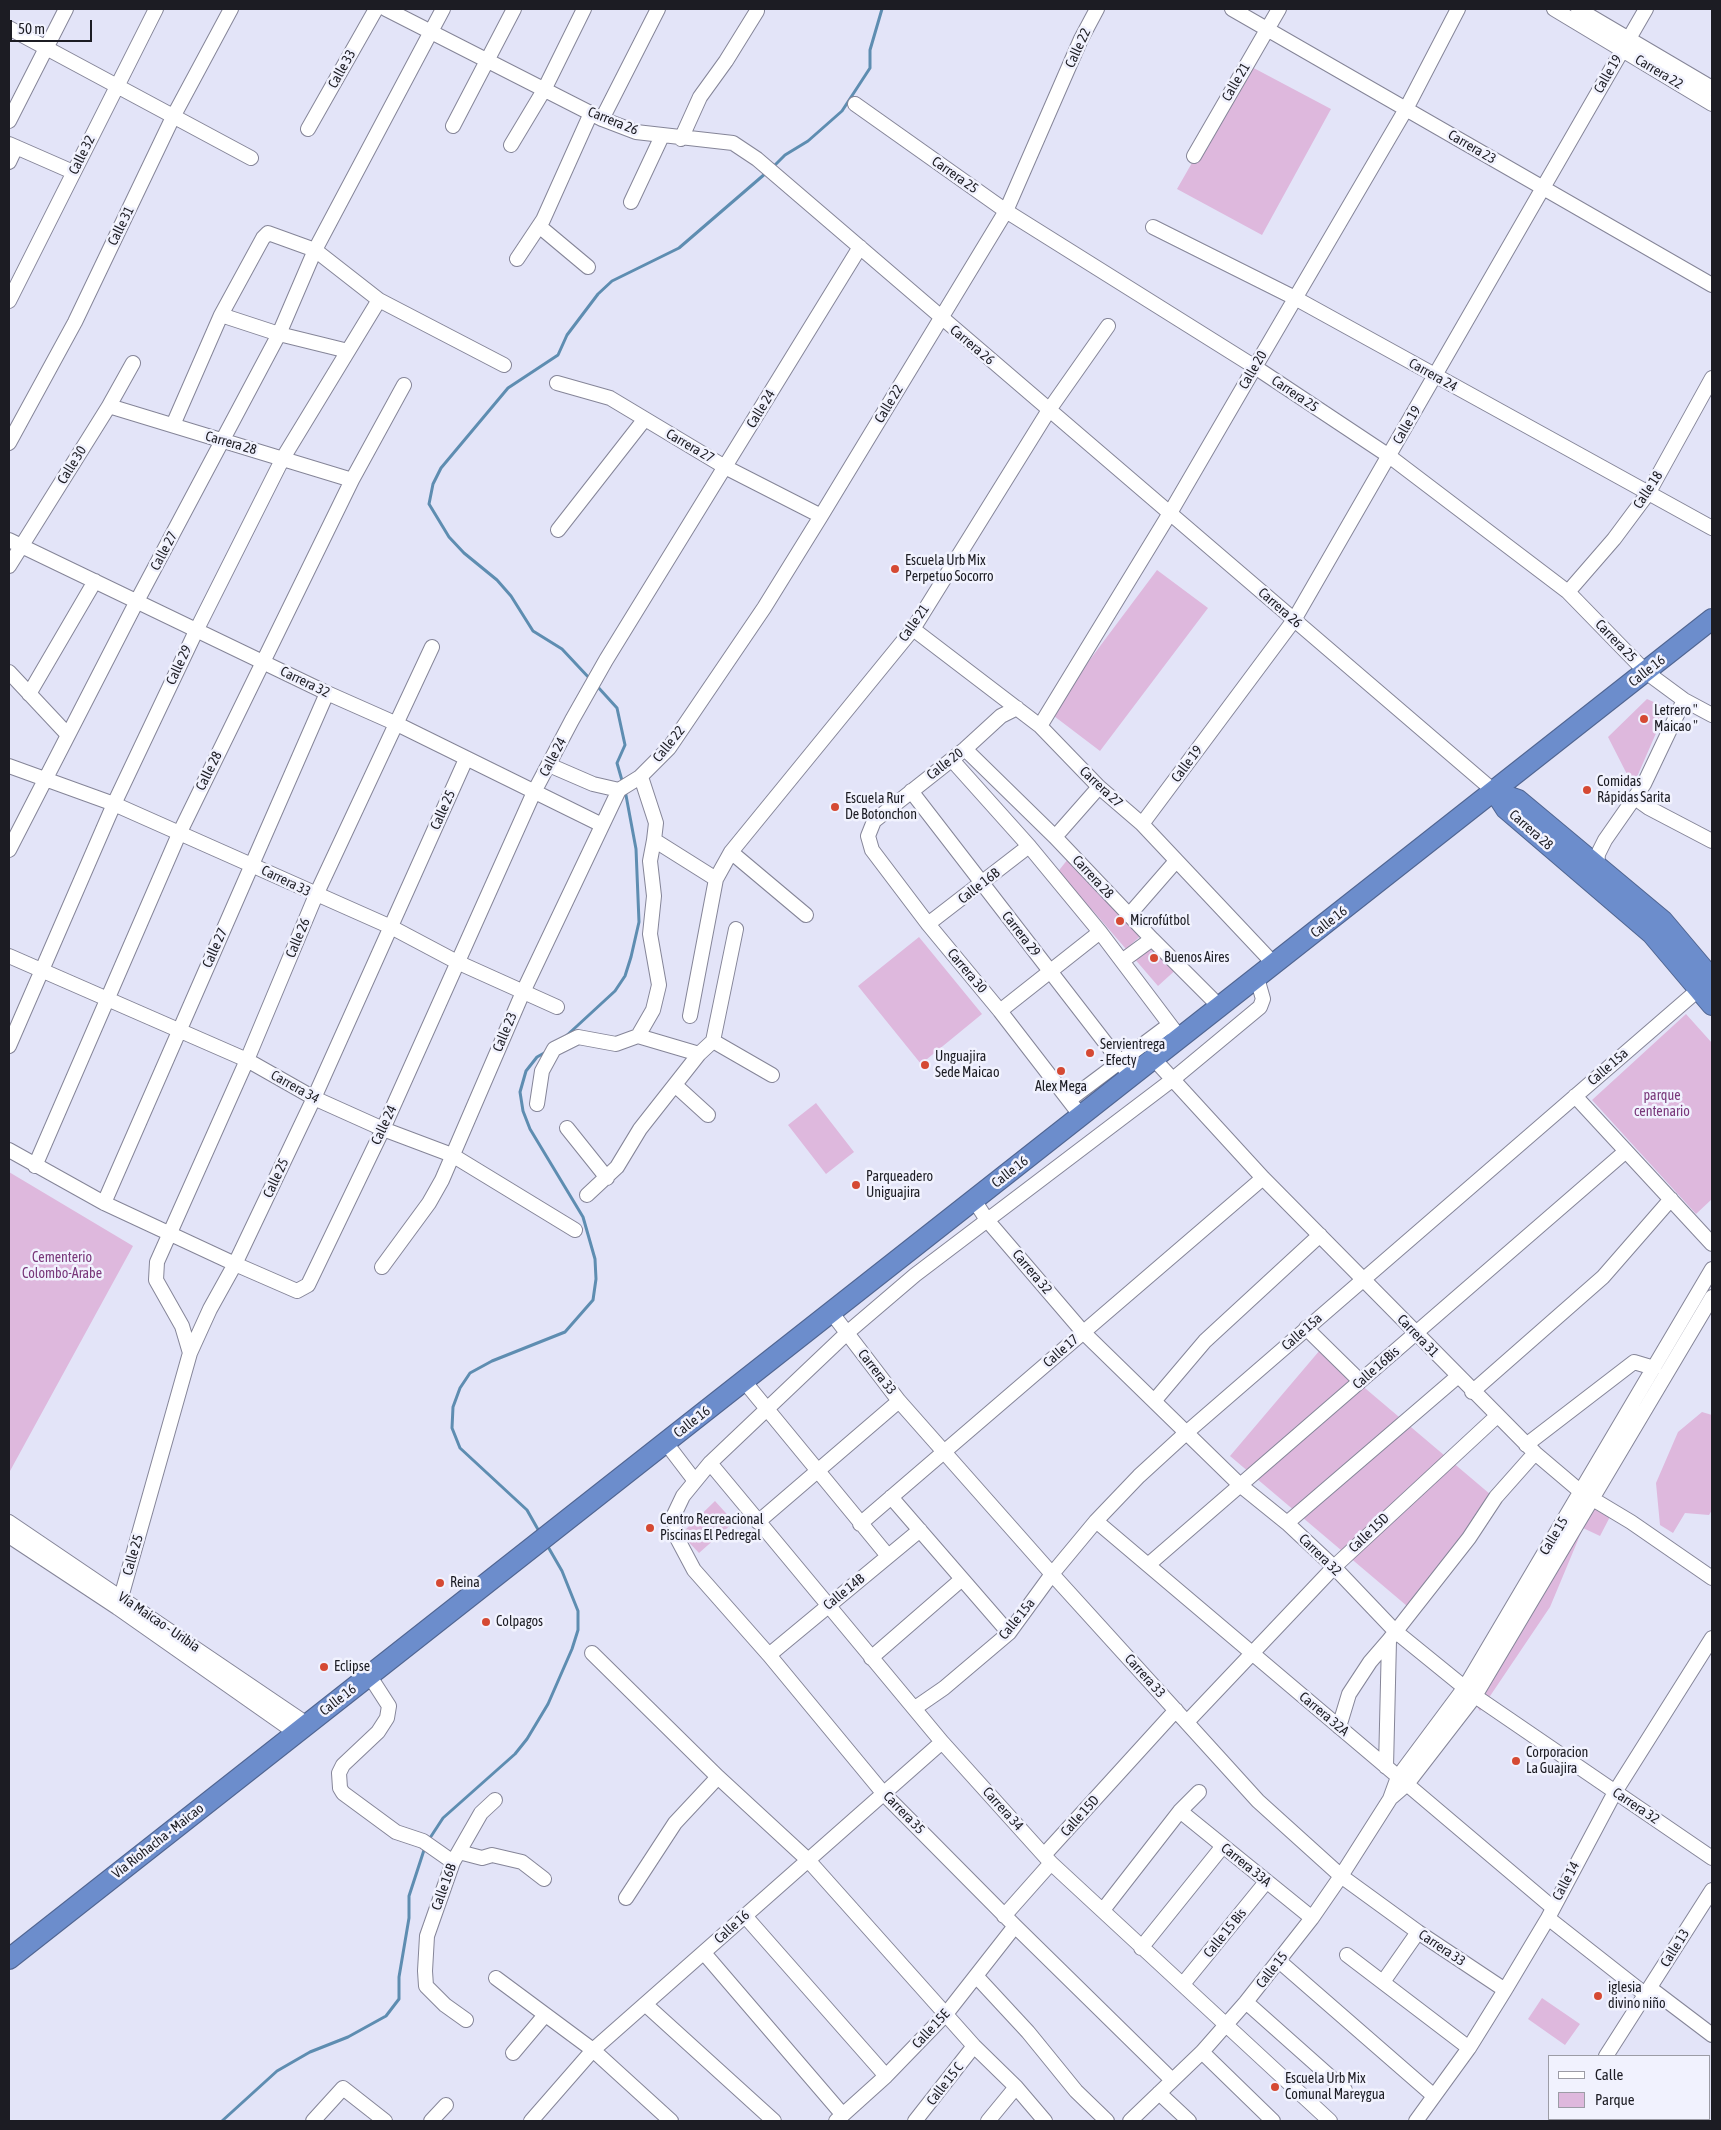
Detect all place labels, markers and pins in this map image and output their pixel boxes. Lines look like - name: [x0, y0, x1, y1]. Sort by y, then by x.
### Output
- place label: Escuela Urb Mix Perpetuo Socorro: [905, 553, 994, 586]
- marker: Escuela Urb Mix Perpetuo Socorro: [889, 563, 901, 575]
- place label: Letrero " Maicao ": [1654, 703, 1698, 736]
- marker: Letrero " Maicao ": [1638, 713, 1650, 725]
- place label: Comidas Rápidas Sarita: [1597, 774, 1671, 806]
- marker: Comidas Rápidas Sarita: [1581, 784, 1593, 796]
- place label: Escuela Rur De Botonchon: [845, 791, 917, 824]
- marker: Escuela Rur De Botonchon: [829, 801, 841, 813]
- place label: Microfútbol: [1130, 913, 1190, 929]
- marker: Microfútbol: [1114, 915, 1126, 927]
- place label: Buenos Aires: [1164, 950, 1229, 966]
- marker: Buenos Aires: [1148, 952, 1160, 964]
- place label: Servientrega - Efecty: [1100, 1037, 1165, 1070]
- marker: Servientrega - Efecty: [1084, 1047, 1096, 1059]
- place label: Unguajira Sede Maicao: [935, 1049, 999, 1082]
- marker: Unguajira Sede Maicao: [919, 1059, 931, 1071]
- marker: Alex Mega: [1055, 1065, 1067, 1077]
- place label: Alex Mega: [1035, 1079, 1087, 1095]
- place label: Parqueadero Uniguajira: [866, 1169, 933, 1202]
- marker: Parqueadero Uniguajira: [850, 1179, 862, 1191]
- place label: Centro Recreacional Piscinas El Pedregal: [660, 1512, 764, 1544]
- marker: Centro Recreacional Piscinas El Pedregal: [644, 1522, 656, 1534]
- place label: Reina: [450, 1575, 480, 1591]
- marker: Reina: [434, 1577, 446, 1589]
- place label: Colpagos: [496, 1614, 543, 1630]
- marker: Colpagos: [480, 1616, 492, 1628]
- place label: Eclipse: [334, 1659, 370, 1675]
- marker: Eclipse: [318, 1661, 330, 1673]
- place label: Corporacion La Guajira: [1526, 1745, 1588, 1778]
- marker: Corporacion La Guajira: [1510, 1755, 1522, 1767]
- place label: iglesia divino niño: [1608, 1980, 1666, 2012]
- marker: iglesia divino niño: [1592, 1990, 1604, 2002]
- place label: Escuela Urb Mix Comunal Mareygua: [1285, 2071, 1385, 2104]
- marker: Escuela Urb Mix Comunal Mareygua: [1269, 2081, 1281, 2093]

